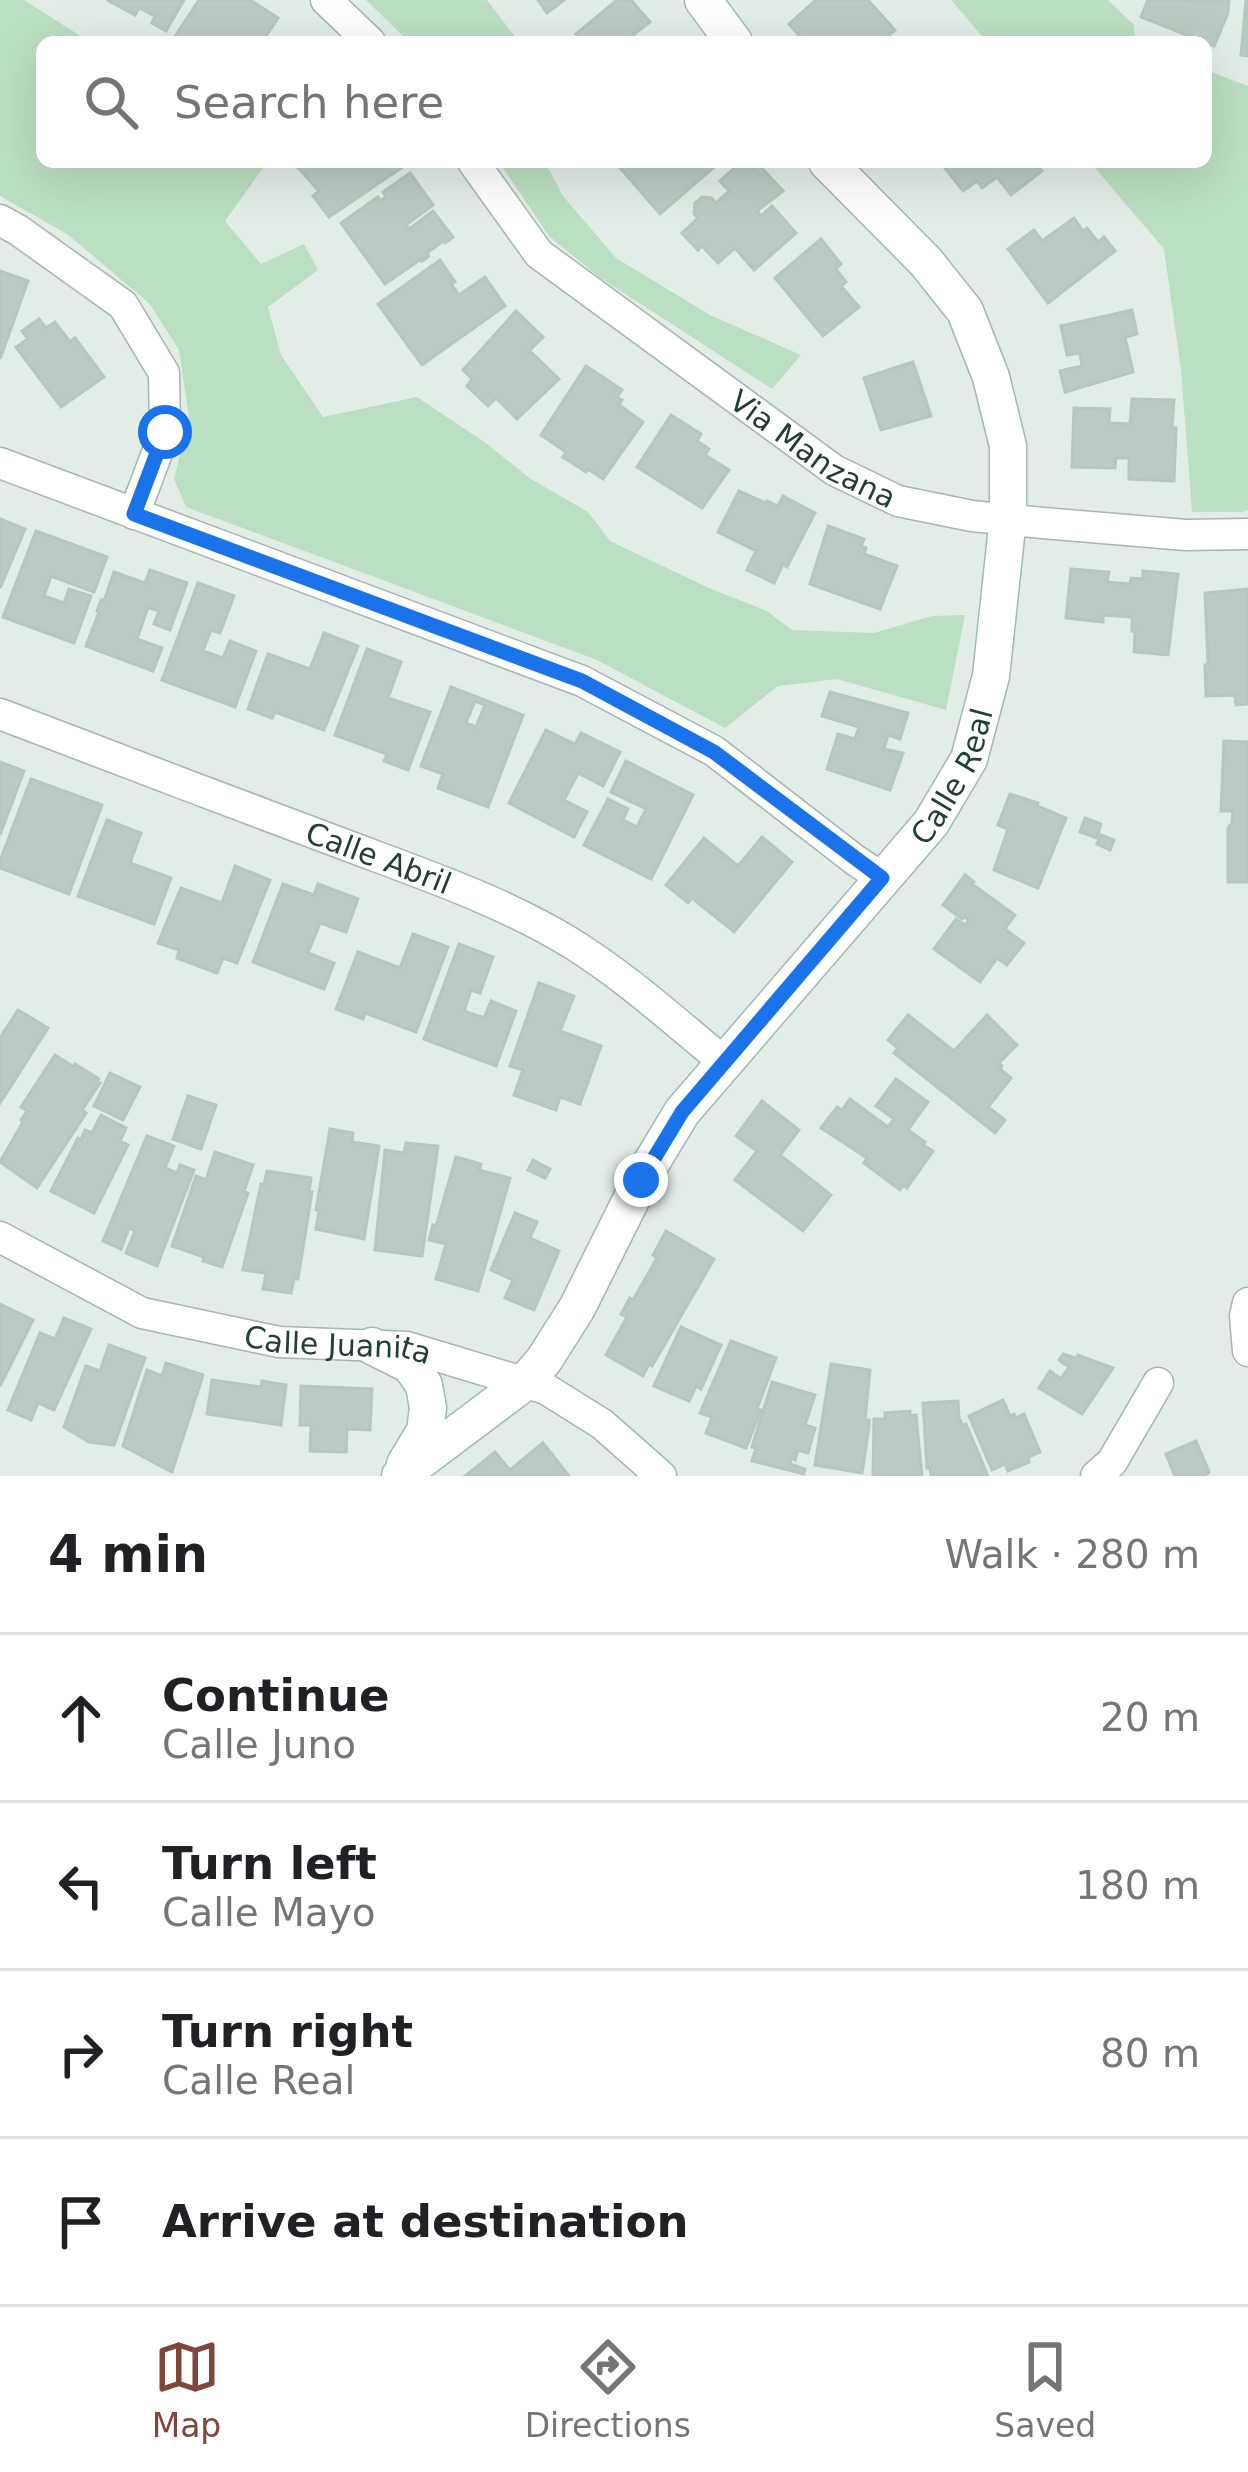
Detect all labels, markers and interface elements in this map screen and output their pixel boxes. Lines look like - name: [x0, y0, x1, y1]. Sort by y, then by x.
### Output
- search box: [36, 36, 1212, 168]
- icon: search: [78, 69, 144, 135]
- text: Search here: [174, 76, 444, 129]
- street label: Via Manzana: [723, 382, 902, 515]
- route start: [138, 405, 192, 459]
- street label: Calle Real: [903, 704, 999, 851]
- street label: Calle Abril: [301, 814, 457, 901]
- route end: [614, 1153, 668, 1207]
- street label: Calle Juanita: [241, 1318, 436, 1371]
- text: 4 min: [48, 1525, 208, 1584]
- text: Walk · 280 m: [945, 1532, 1200, 1577]
- text: Continue: [162, 1669, 390, 1722]
- icon: ahead: [48, 1685, 114, 1751]
- text: 20 m: [1100, 1695, 1200, 1740]
- text: Calle Juno: [162, 1722, 356, 1767]
- text: Turn left: [162, 1837, 377, 1890]
- icon: left: [48, 1853, 114, 1919]
- text: 180 m: [1075, 1863, 1200, 1908]
- text: Calle Mayo: [162, 1890, 376, 1935]
- text: Turn right: [162, 2005, 413, 2058]
- icon: right: [48, 2021, 114, 2087]
- text: 80 m: [1100, 2031, 1200, 2076]
- text: Calle Real: [162, 2058, 355, 2103]
- icon: arrive: [48, 2189, 114, 2255]
- text: Arrive at destination: [162, 2195, 688, 2248]
- tab: Map: [152, 2334, 221, 2445]
- tab: Directions: [525, 2334, 691, 2445]
- tab: Saved: [994, 2334, 1096, 2445]

